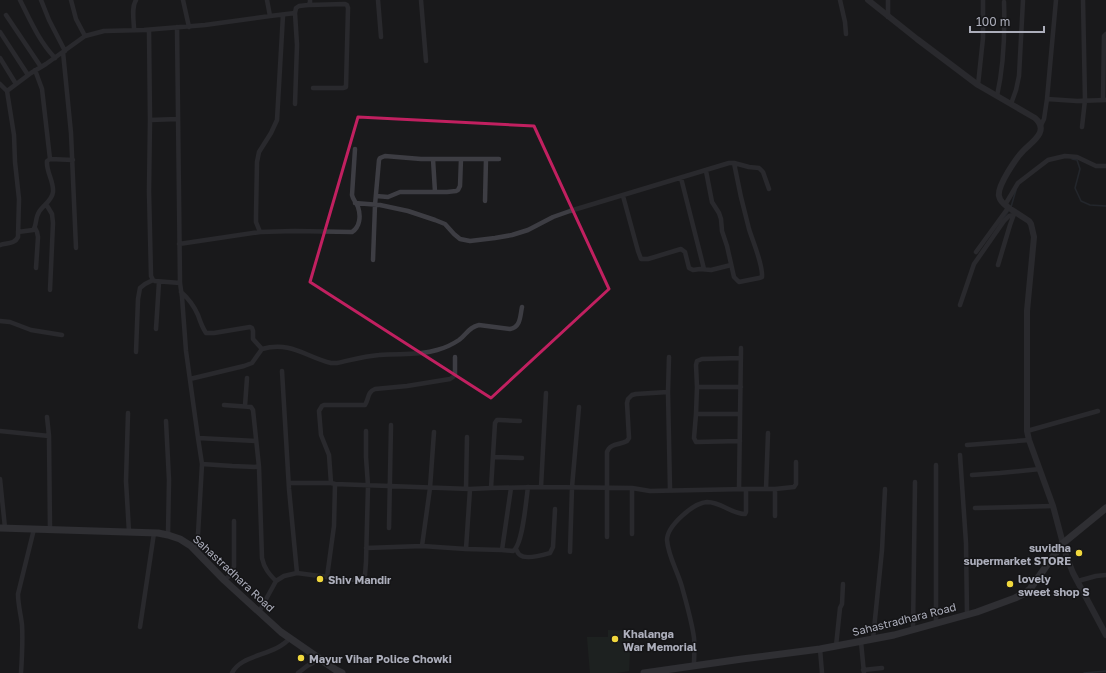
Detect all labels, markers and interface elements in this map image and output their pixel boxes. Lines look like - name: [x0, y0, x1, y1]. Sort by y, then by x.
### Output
- scale bar: [970, 8, 1044, 34]
- text: 100 m: [976, 14, 1010, 29]
- street label: Sahastradhara Road: [191, 532, 277, 614]
- place label: suvidha supermarket STORE: [964, 541, 1071, 567]
- marker: suvidha supermarket STORE: [1074, 548, 1084, 558]
- place label: lovely sweet shop S: [1018, 572, 1090, 598]
- place label: Shiv Mandir: [328, 573, 392, 586]
- marker: Shiv Mandir: [315, 574, 325, 584]
- marker: lovely sweet shop S: [1005, 579, 1015, 589]
- street label: Sahastradhara Road: [851, 600, 957, 638]
- place label: Khalanga War Memorial: [623, 627, 697, 653]
- marker: Khalanga War Memorial: [610, 634, 620, 644]
- place label: Mayur Vihar Police Chowki: [309, 652, 452, 665]
- marker: Mayur Vihar Police Chowki: [296, 653, 306, 663]

